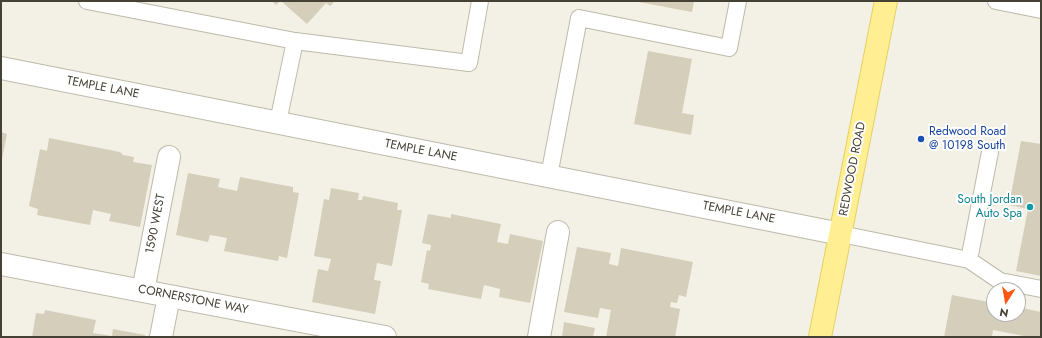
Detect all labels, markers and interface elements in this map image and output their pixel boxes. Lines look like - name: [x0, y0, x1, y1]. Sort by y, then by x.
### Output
- street label: TEMPLE LANE: [65, 74, 141, 102]
- street label: REDWOOD ROAD: [837, 121, 869, 217]
- place label: Redwood Road @ 10198 South: [929, 125, 1006, 153]
- marker: Redwood Road @ 10198 South: [916, 134, 926, 144]
- street label: TEMPLE LANE: [383, 137, 459, 165]
- street label: 1590 WEST: [143, 193, 169, 255]
- place label: South Jordan Auto Spa: [957, 193, 1022, 221]
- street label: TEMPLE LANE: [701, 199, 777, 227]
- marker: South Jordan Auto Spa: [1025, 202, 1035, 212]
- street label: CORNERSTONE WAY: [137, 282, 249, 318]
- north arrow: [986, 282, 1026, 322]
- text: N: [998, 304, 1010, 321]

